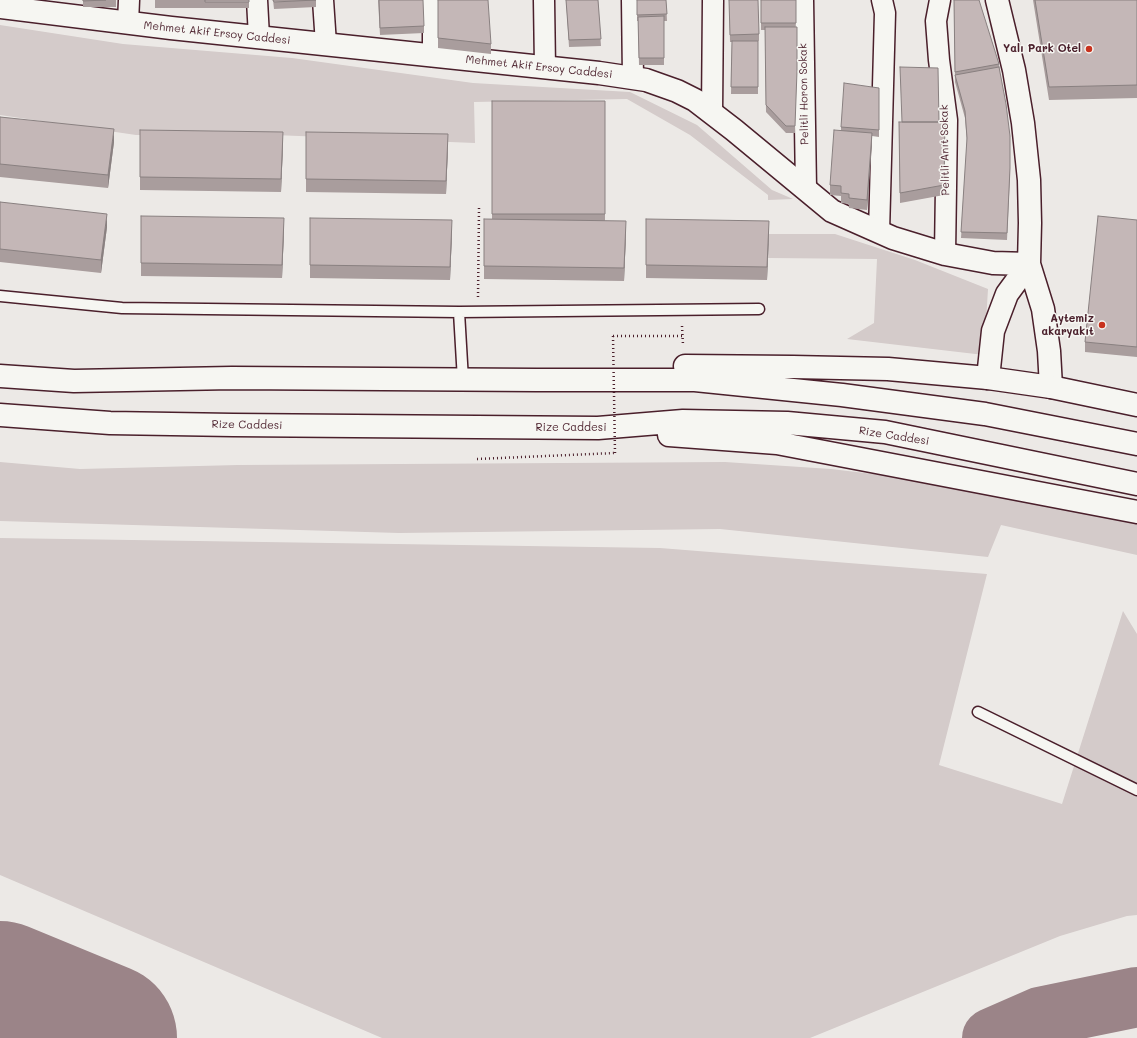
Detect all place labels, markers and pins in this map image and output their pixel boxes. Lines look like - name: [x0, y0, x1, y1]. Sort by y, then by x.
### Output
- place label: Yalı Park Otel: [1003, 42, 1081, 56]
- marker: Yalı Park Otel: [1084, 44, 1094, 54]
- place label: Aytemiz akaryakıt: [1041, 312, 1094, 338]
- marker: Aytemiz akaryakıt: [1097, 320, 1107, 330]

